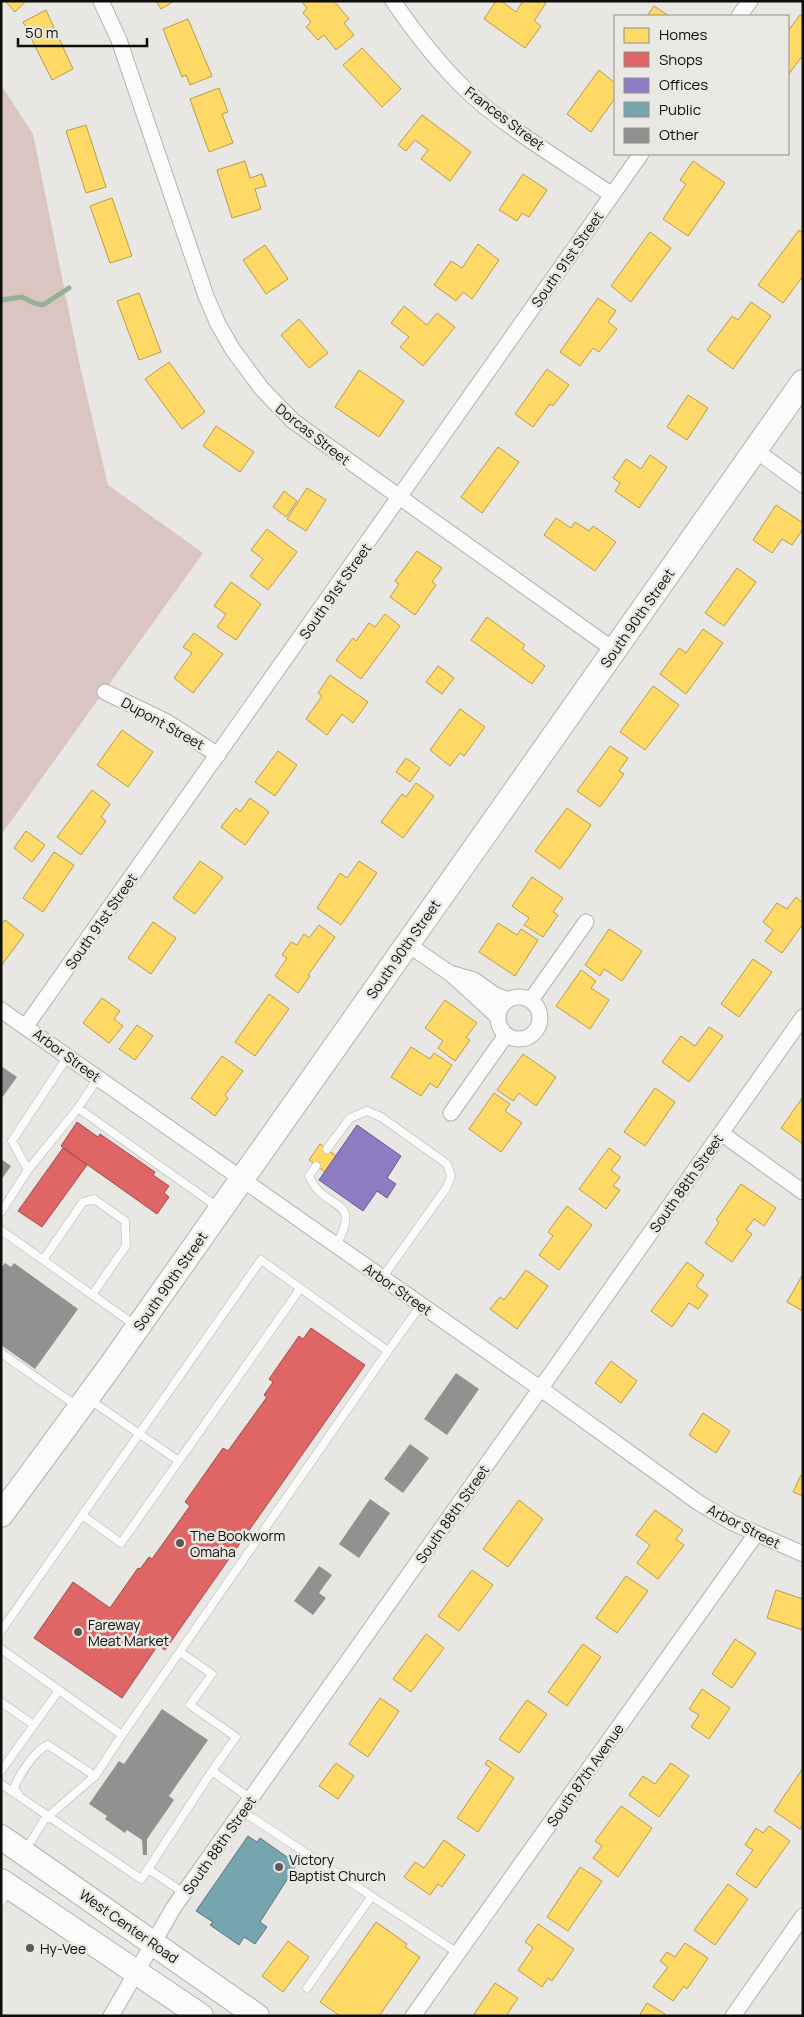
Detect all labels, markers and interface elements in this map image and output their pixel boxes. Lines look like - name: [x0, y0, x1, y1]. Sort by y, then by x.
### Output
- scale bar: [18, 15, 146, 47]
- legend: [614, 15, 789, 155]
- text: 50 m: [25, 22, 59, 43]
- text: Homes: [659, 24, 708, 45]
- text: Shops: [659, 49, 703, 70]
- text: Offices: [659, 74, 708, 95]
- street label: Frances Street: [461, 82, 549, 154]
- text: Public: [659, 99, 701, 120]
- text: Other: [659, 124, 700, 145]
- street label: South 91st Street: [527, 207, 607, 311]
- street label: Dorcas Street: [272, 399, 354, 469]
- street label: South 91st Street: [295, 539, 375, 643]
- street label: South 90th Street: [596, 564, 679, 671]
- street label: Dupont Street: [118, 692, 208, 754]
- street label: South 91st Street: [61, 869, 141, 973]
- street label: South 90th Street: [362, 895, 445, 1002]
- street label: Arbor Street: [29, 1024, 105, 1086]
- street label: South 88th Street: [645, 1130, 727, 1236]
- street label: South 90th Street: [129, 1227, 212, 1334]
- street label: Arbor Street: [360, 1258, 436, 1320]
- street label: South 88th Street: [411, 1461, 493, 1567]
- street label: Arbor Street: [704, 1499, 784, 1553]
- place label: The Bookworm Omaha: [190, 1526, 286, 1561]
- marker: The Bookworm Omaha: [174, 1537, 186, 1549]
- place label: Fareway Meat Market: [88, 1615, 170, 1650]
- marker: Fareway Meat Market: [72, 1626, 84, 1638]
- street label: South 87th Avenue: [542, 1720, 628, 1830]
- street label: South 88th Street: [178, 1792, 260, 1898]
- place label: Victory Baptist Church: [289, 1850, 386, 1885]
- marker: Victory Baptist Church: [273, 1861, 285, 1873]
- street label: West Center Road: [76, 1885, 182, 1967]
- place label: Hy-Vee: [40, 1939, 86, 1958]
- marker: Hy-Vee: [24, 1942, 36, 1954]

